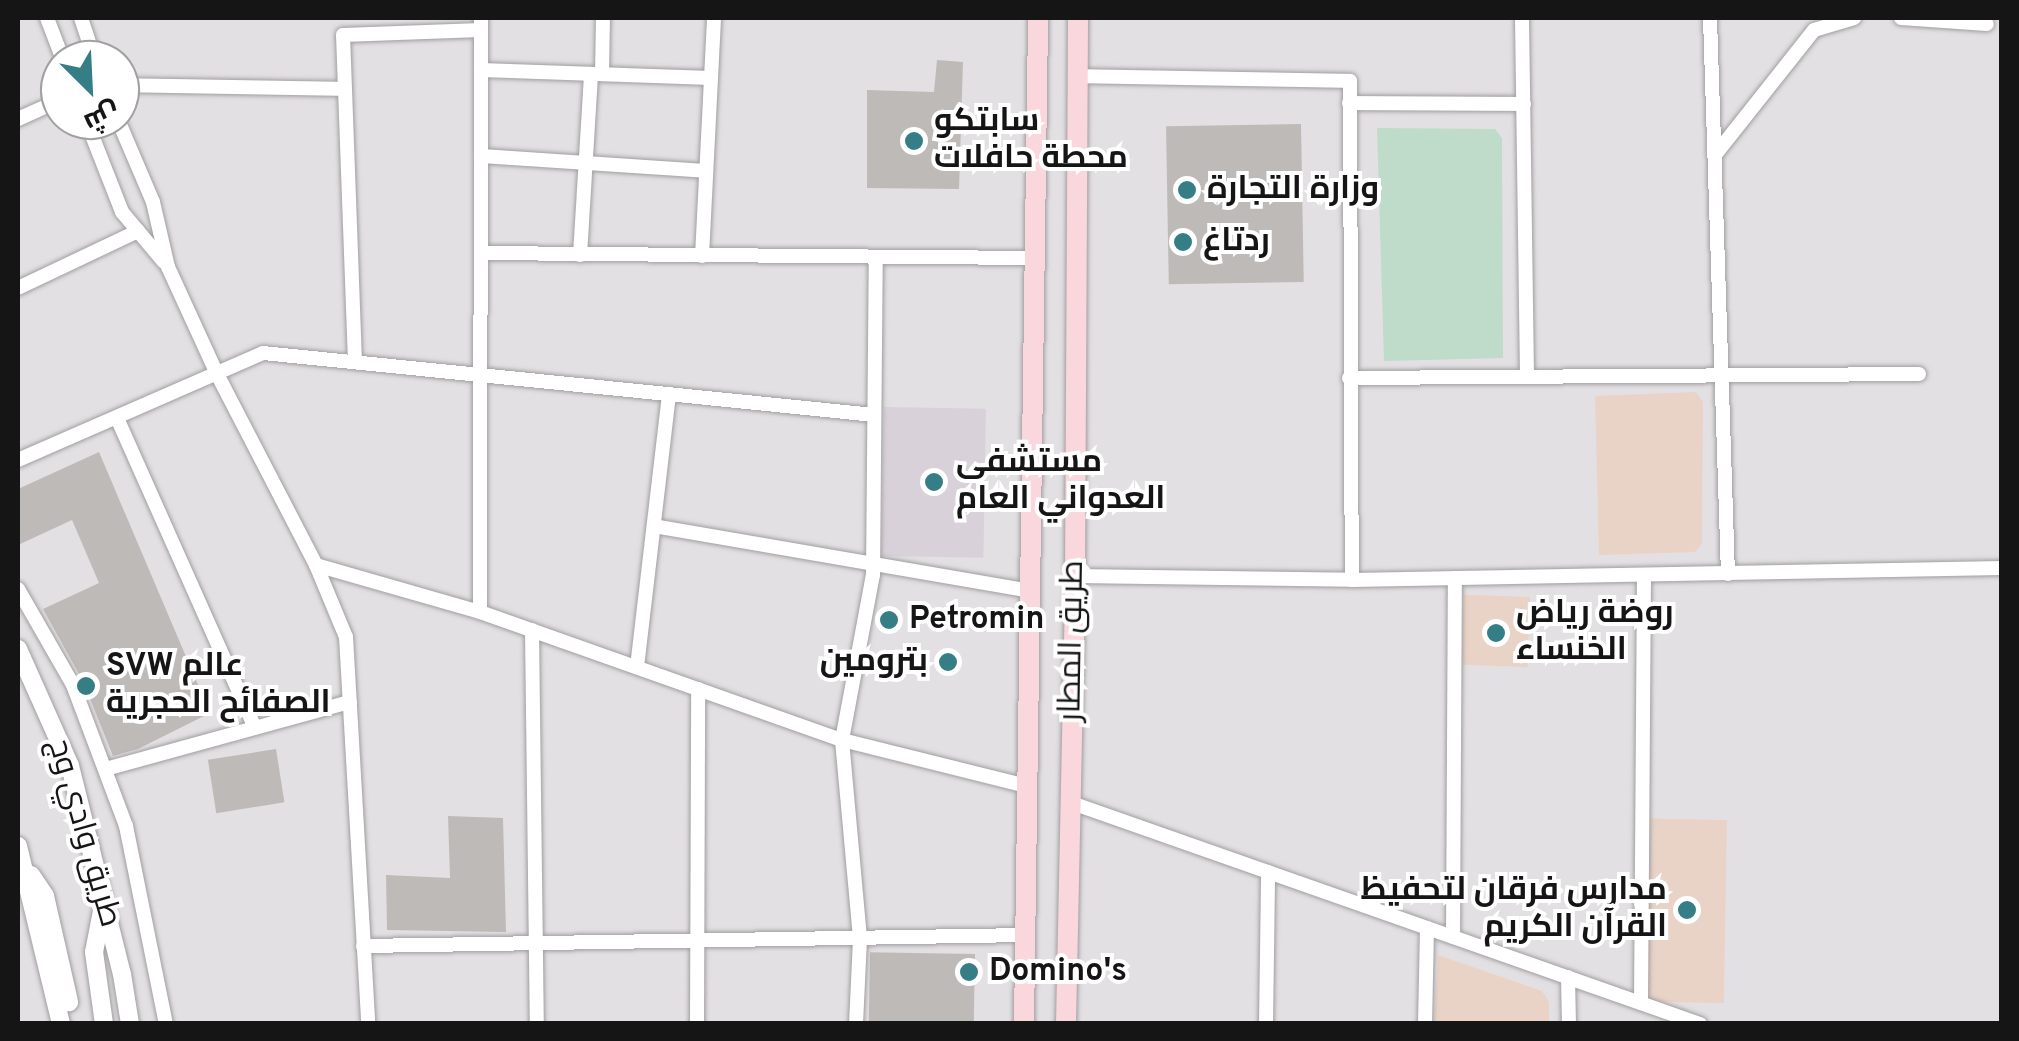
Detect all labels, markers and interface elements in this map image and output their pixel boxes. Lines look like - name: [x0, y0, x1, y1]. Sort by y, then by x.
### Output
- north arrow: [40, 40, 140, 140]
- text: ش: [78, 92, 125, 139]
- place label: سابتكو محطة حافلات: [934, 104, 1128, 179]
- marker: سابتكو محطة حافلات: [903, 130, 925, 152]
- place label: وزارة التجارة: [1207, 171, 1379, 209]
- marker: وزارة التجارة: [1176, 179, 1198, 201]
- place label: ردتاغ: [1203, 223, 1270, 261]
- marker: ردتاغ: [1172, 231, 1194, 253]
- place label: مستشفى العدواني العام: [956, 445, 1165, 520]
- marker: مستشفى العدواني العام: [921, 469, 947, 495]
- street label: طريق المطار: [1052, 560, 1094, 722]
- place label: روضة رياض الخنساء: [1516, 596, 1674, 671]
- place label: Petromin: [909, 601, 1044, 639]
- marker: Petromin: [878, 609, 900, 631]
- marker: روضة رياض الخنساء: [1485, 622, 1507, 644]
- place label: بترومين: [820, 643, 928, 681]
- place label: SVW عالم الصفائح الحجرية: [106, 649, 331, 724]
- marker: بترومين: [937, 651, 959, 673]
- marker: SVW عالم الصفائح الحجرية: [75, 675, 97, 697]
- street label: طريق وادي وج: [38, 734, 128, 932]
- place label: مدارس فرقان لتحفيظ القرآن الكريم: [1361, 873, 1667, 948]
- marker: مدارس فرقان لتحفيظ القرآن الكريم: [1676, 899, 1698, 921]
- place label: Domino's: [989, 953, 1127, 991]
- marker: Domino's: [958, 961, 980, 983]

